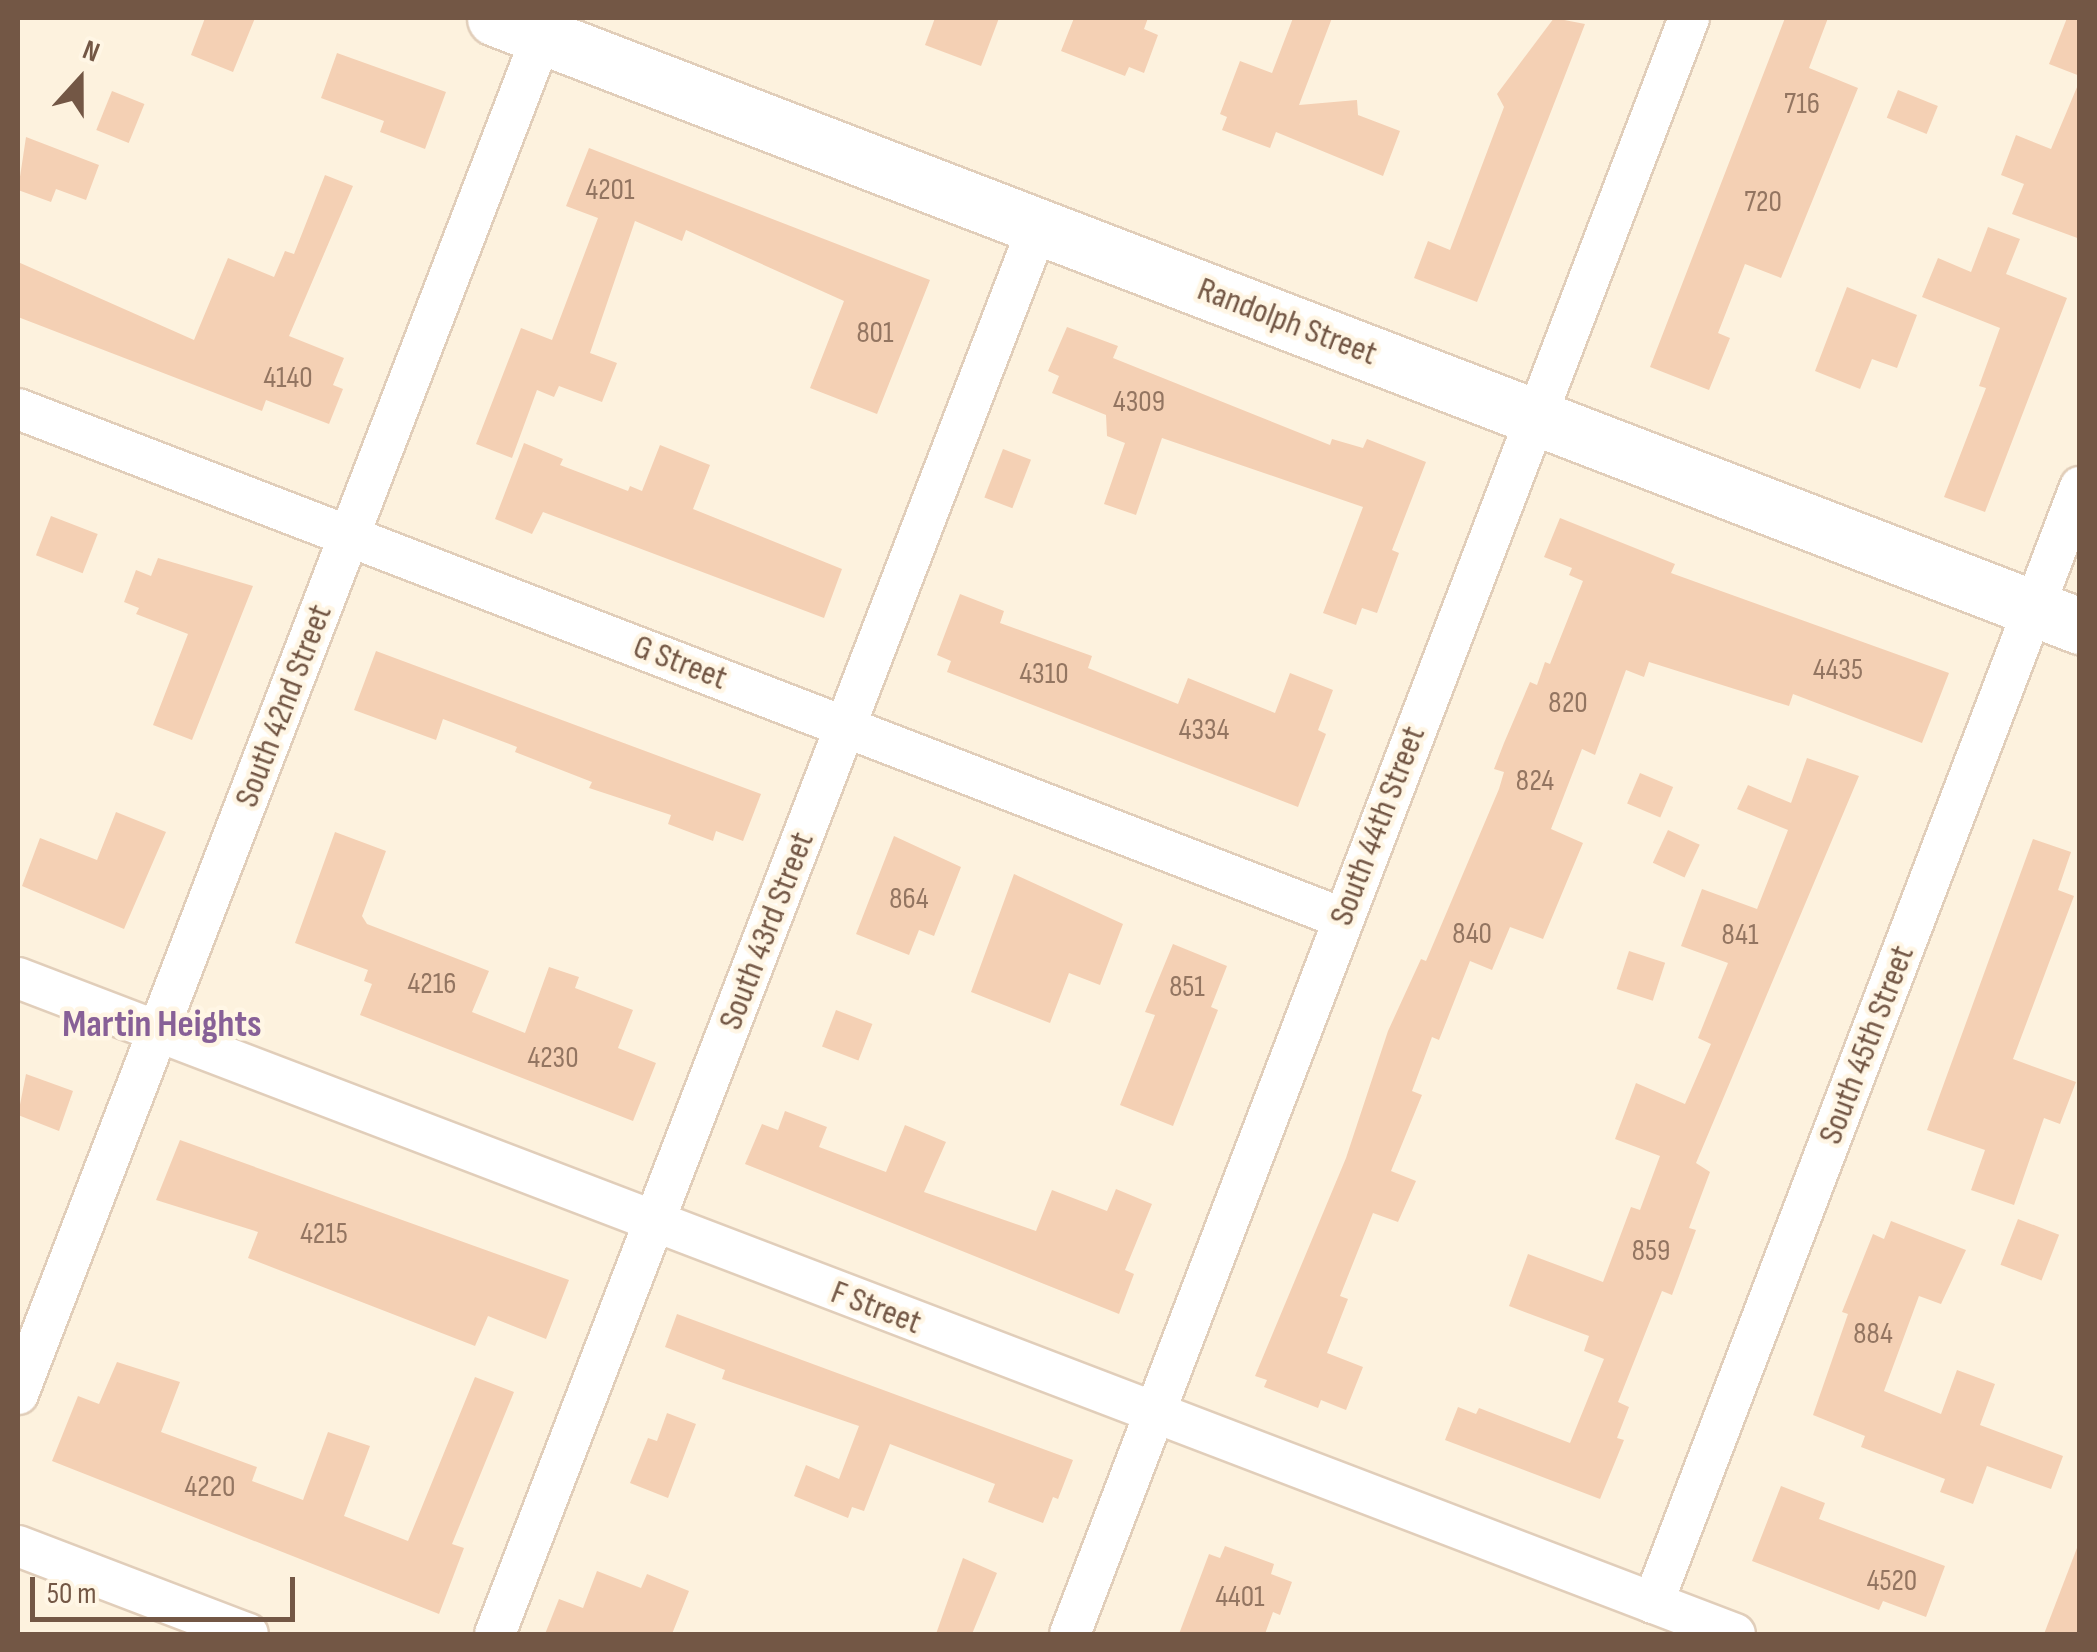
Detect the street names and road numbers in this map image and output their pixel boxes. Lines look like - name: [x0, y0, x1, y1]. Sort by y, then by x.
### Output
- street label: Randolph Street: [1191, 269, 1383, 375]
- street label: South 42nd Street: [226, 599, 342, 813]
- street label: G Street: [627, 626, 733, 700]
- street label: South 44th Street: [1321, 721, 1435, 931]
- street label: South 43rd Street: [710, 826, 824, 1036]
- street label: South 45th Street: [1810, 940, 1924, 1150]
- street label: F Street: [825, 1272, 927, 1344]

